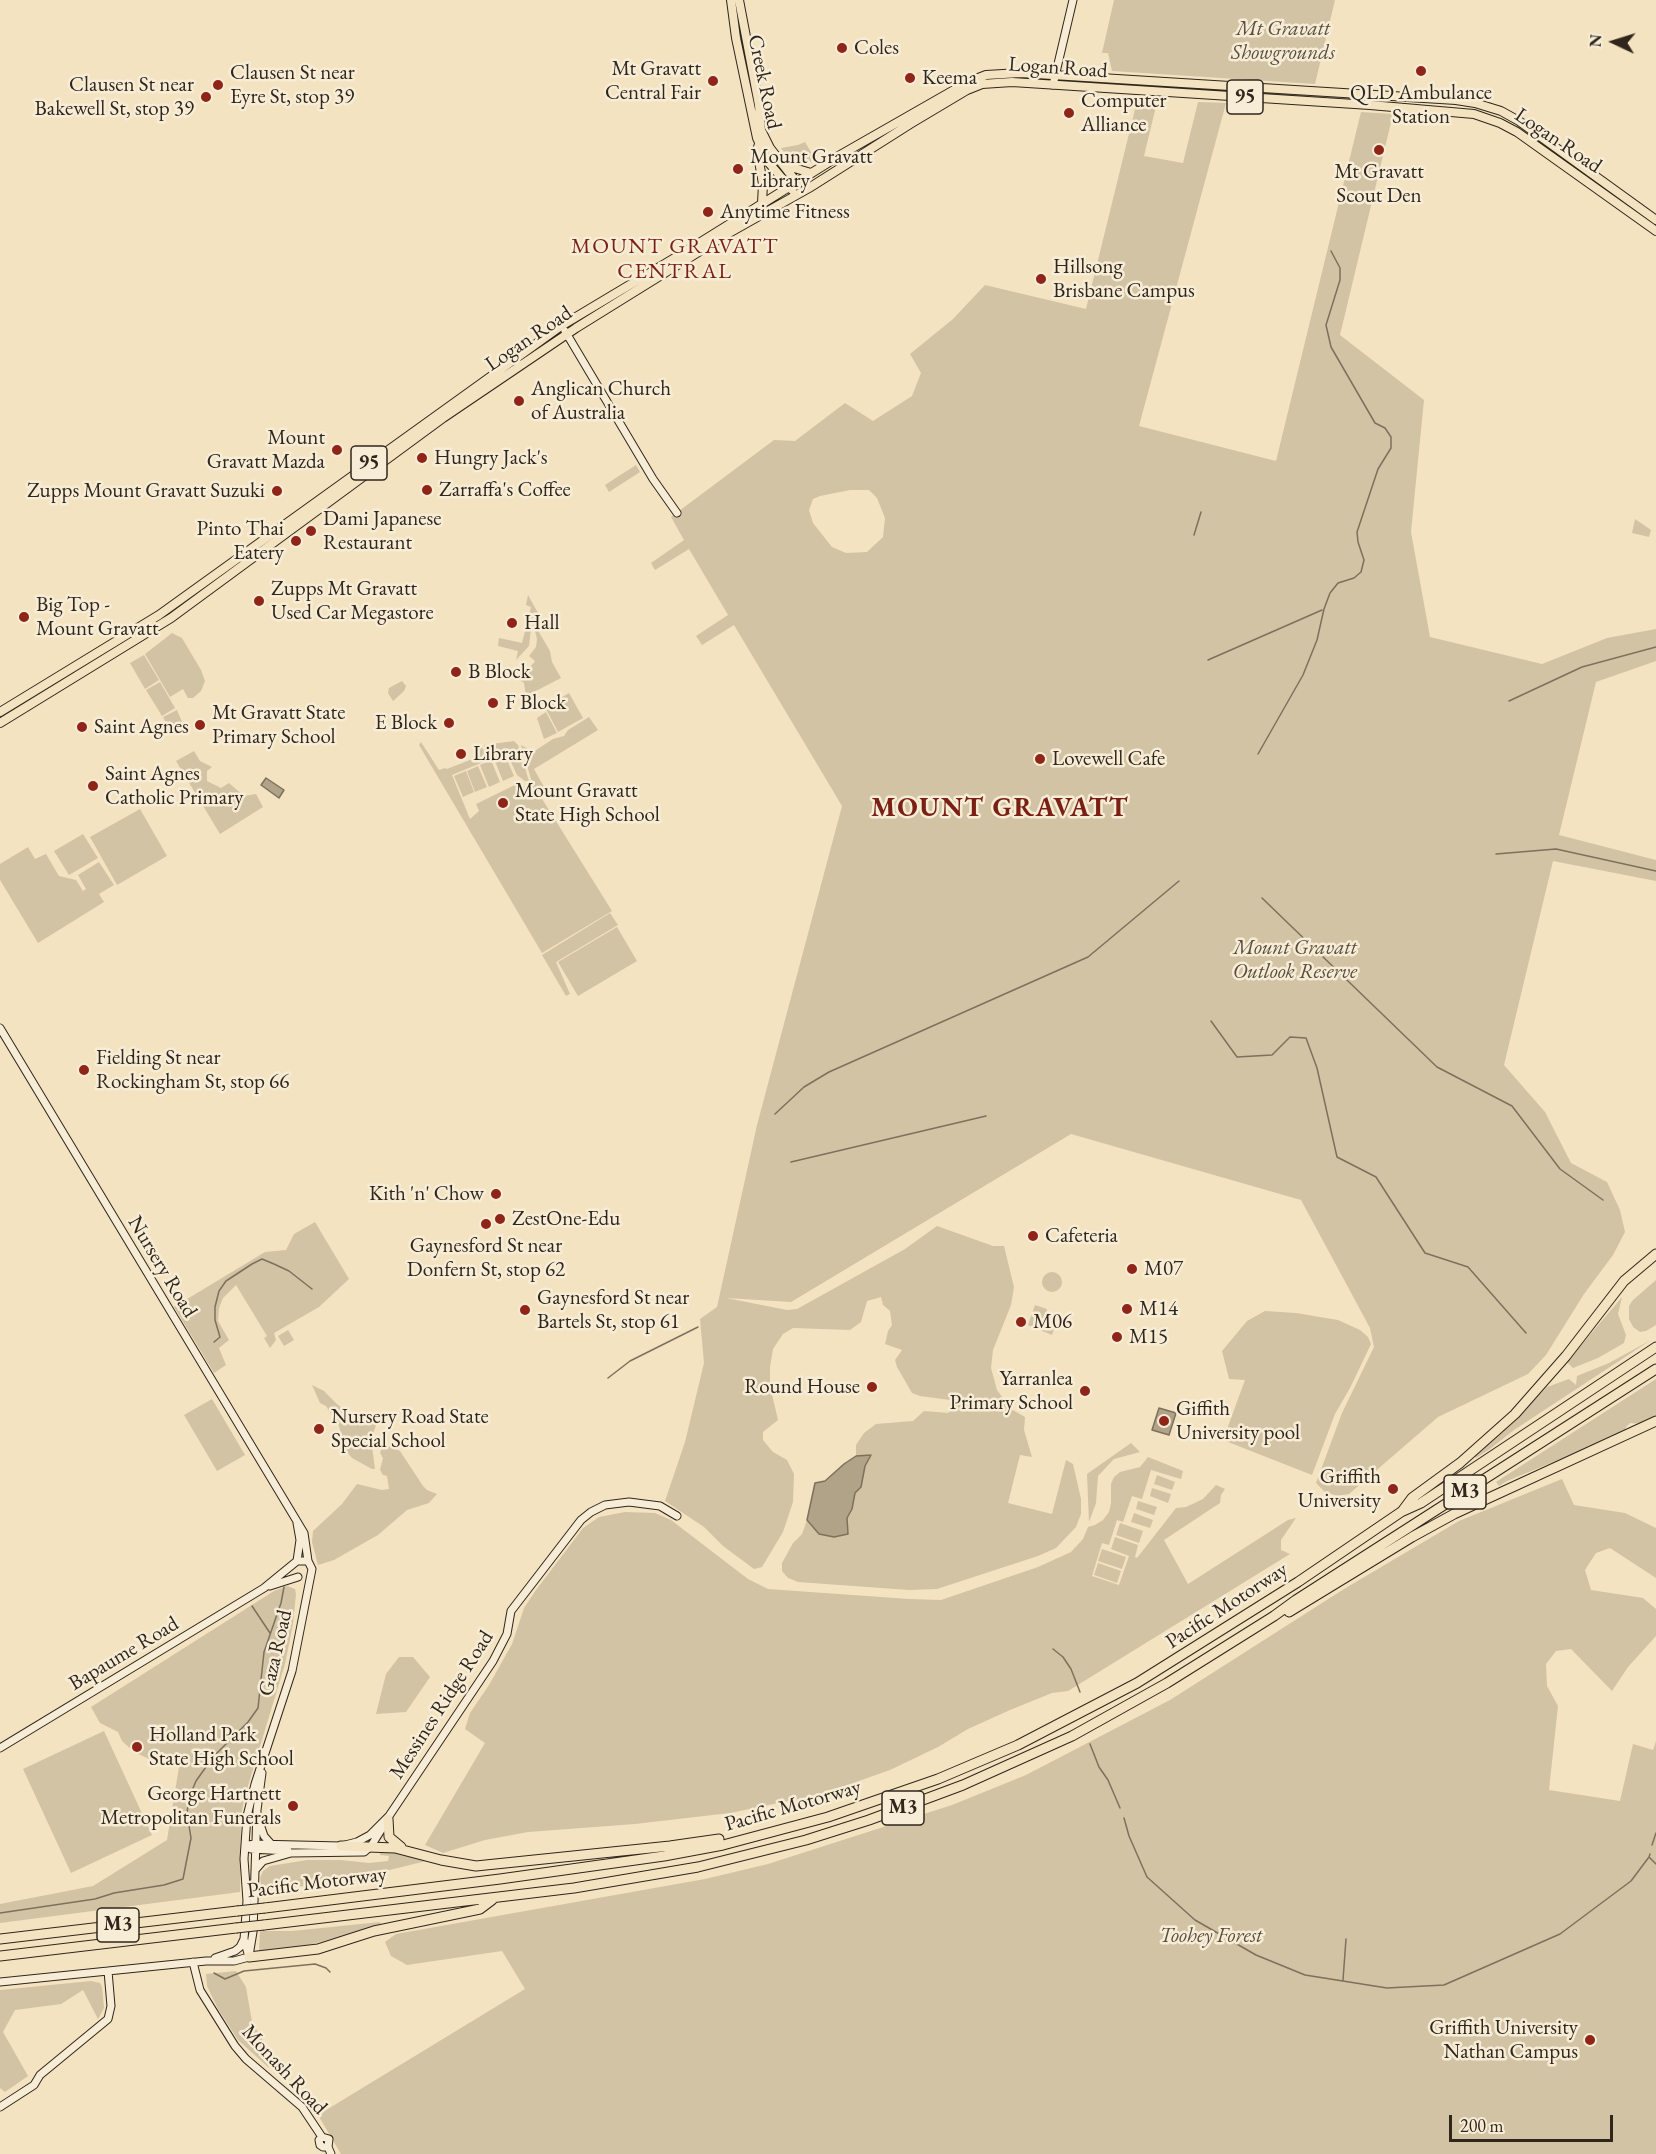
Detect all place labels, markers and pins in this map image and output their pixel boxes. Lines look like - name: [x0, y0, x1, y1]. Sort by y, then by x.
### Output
- place label: Coles: [854, 35, 899, 61]
- marker: Coles: [835, 41, 849, 55]
- place label: Mt Gravatt Central Fair: [605, 56, 701, 106]
- place label: Clausen St near Eyre St, stop 39: [230, 60, 355, 110]
- marker: QLD Ambulance Station: [1414, 64, 1428, 78]
- place label: Keema: [922, 65, 977, 91]
- marker: Keema: [903, 71, 917, 85]
- place label: Clausen St near Bakewell St, stop 39: [35, 72, 194, 122]
- marker: Mt Gravatt Central Fair: [706, 74, 720, 88]
- marker: Clausen St near Eyre St, stop 39: [211, 78, 225, 92]
- place label: QLD Ambulance Station: [1350, 80, 1492, 130]
- place label: Computer Alliance: [1081, 88, 1166, 138]
- marker: Clausen St near Bakewell St, stop 39: [199, 90, 213, 104]
- marker: Computer Alliance: [1062, 106, 1076, 120]
- marker: Mt Gravatt Scout Den: [1372, 143, 1386, 157]
- place label: Mount Gravatt Library: [750, 144, 873, 194]
- place label: Mt Gravatt Scout Den: [1334, 159, 1424, 209]
- marker: Mount Gravatt Library: [731, 162, 745, 176]
- place label: Anytime Fitness: [720, 199, 850, 225]
- marker: Anytime Fitness: [701, 205, 715, 219]
- place label: Hillsong Brisbane Campus: [1053, 254, 1195, 304]
- marker: Hillsong Brisbane Campus: [1034, 272, 1048, 286]
- place label: Anglican Church of Australia: [531, 376, 671, 426]
- marker: Anglican Church of Australia: [512, 394, 526, 408]
- place label: Mount Gravatt Mazda: [207, 425, 325, 475]
- marker: Mount Gravatt Mazda: [330, 443, 344, 457]
- place label: Hungry Jack's: [434, 445, 548, 471]
- marker: Hungry Jack's: [415, 451, 429, 465]
- place label: Zarraffa's Coffee: [439, 477, 571, 503]
- place label: Zupps Mount Gravatt Suzuki: [27, 478, 265, 504]
- marker: Zarraffa's Coffee: [420, 483, 434, 497]
- marker: Zupps Mount Gravatt Suzuki: [270, 484, 284, 498]
- place label: Dami Japanese Restaurant: [323, 506, 442, 556]
- place label: Pinto Thai Eatery: [197, 516, 284, 566]
- marker: Dami Japanese Restaurant: [304, 524, 318, 538]
- marker: Pinto Thai Eatery: [289, 534, 303, 548]
- place label: Zupps Mt Gravatt Used Car Megastore: [271, 576, 434, 626]
- place label: Big Top - Mount Gravatt: [36, 592, 159, 642]
- marker: Zupps Mt Gravatt Used Car Megastore: [252, 594, 266, 608]
- marker: Big Top - Mount Gravatt: [17, 610, 31, 624]
- place label: Hall: [524, 610, 559, 636]
- marker: Hall: [505, 616, 519, 630]
- place label: B Block: [468, 659, 531, 685]
- marker: B Block: [449, 665, 463, 679]
- place label: F Block: [505, 690, 566, 716]
- marker: F Block: [486, 696, 500, 710]
- place label: Mt Gravatt State Primary School: [212, 700, 345, 750]
- place label: E Block: [375, 710, 437, 736]
- place label: Saint Agnes: [94, 714, 189, 740]
- marker: E Block: [442, 716, 456, 730]
- marker: Mt Gravatt State Primary School: [193, 718, 207, 732]
- marker: Saint Agnes: [75, 720, 89, 734]
- place label: Library: [473, 741, 533, 767]
- place label: Lovewell Cafe: [1052, 746, 1165, 772]
- marker: Library: [454, 747, 468, 761]
- marker: Lovewell Cafe: [1033, 752, 1047, 766]
- place label: Saint Agnes Catholic Primary: [105, 761, 243, 811]
- place label: Mount Gravatt State High School: [515, 778, 660, 828]
- marker: Saint Agnes Catholic Primary: [86, 779, 100, 793]
- marker: Mount Gravatt State High School: [496, 796, 510, 810]
- place label: Fielding St near Rockingham St, stop 66: [96, 1045, 289, 1095]
- marker: Fielding St near Rockingham St, stop 66: [77, 1063, 91, 1077]
- place label: Kith 'n' Chow: [369, 1181, 484, 1207]
- marker: Kith 'n' Chow: [489, 1187, 503, 1201]
- place label: ZestOne-Edu: [512, 1206, 620, 1232]
- marker: ZestOne-Edu: [493, 1212, 507, 1226]
- marker: Gaynesford St near Donfern St, stop 62: [479, 1217, 493, 1231]
- place label: Cafeteria: [1045, 1223, 1118, 1249]
- marker: Cafeteria: [1026, 1229, 1040, 1243]
- place label: Gaynesford St near Donfern St, stop 62: [407, 1233, 565, 1283]
- place label: M07: [1144, 1256, 1183, 1282]
- marker: M07: [1125, 1262, 1139, 1276]
- place label: Gaynesford St near Bartels St, stop 61: [537, 1285, 689, 1335]
- place label: M14: [1139, 1296, 1178, 1322]
- marker: M14: [1120, 1302, 1134, 1316]
- marker: Gaynesford St near Bartels St, stop 61: [518, 1303, 532, 1317]
- place label: M06: [1033, 1309, 1072, 1335]
- marker: M06: [1014, 1315, 1028, 1329]
- place label: M15: [1129, 1324, 1168, 1350]
- marker: M15: [1110, 1330, 1124, 1344]
- place label: Yarranlea Primary School: [949, 1366, 1073, 1416]
- place label: Round House: [744, 1374, 860, 1400]
- marker: Round House: [865, 1380, 879, 1394]
- marker: Yarranlea Primary School: [1078, 1384, 1092, 1398]
- place label: Giffith University pool: [1176, 1396, 1300, 1446]
- place label: Nursery Road State Special School: [331, 1404, 489, 1454]
- marker: Giffith University pool: [1157, 1414, 1171, 1428]
- marker: Nursery Road State Special School: [312, 1422, 326, 1436]
- place label: Griffith University: [1298, 1464, 1381, 1514]
- marker: Griffith University: [1386, 1482, 1400, 1496]
- place label: Holland Park State High School: [149, 1722, 294, 1772]
- marker: Holland Park State High School: [130, 1740, 144, 1754]
- place label: George Hartnett Metropolitan Funerals: [101, 1781, 281, 1831]
- marker: George Hartnett Metropolitan Funerals: [286, 1799, 300, 1813]
- place label: Griffith University Nathan Campus: [1429, 2015, 1578, 2065]
- marker: Griffith University Nathan Campus: [1583, 2033, 1597, 2047]

